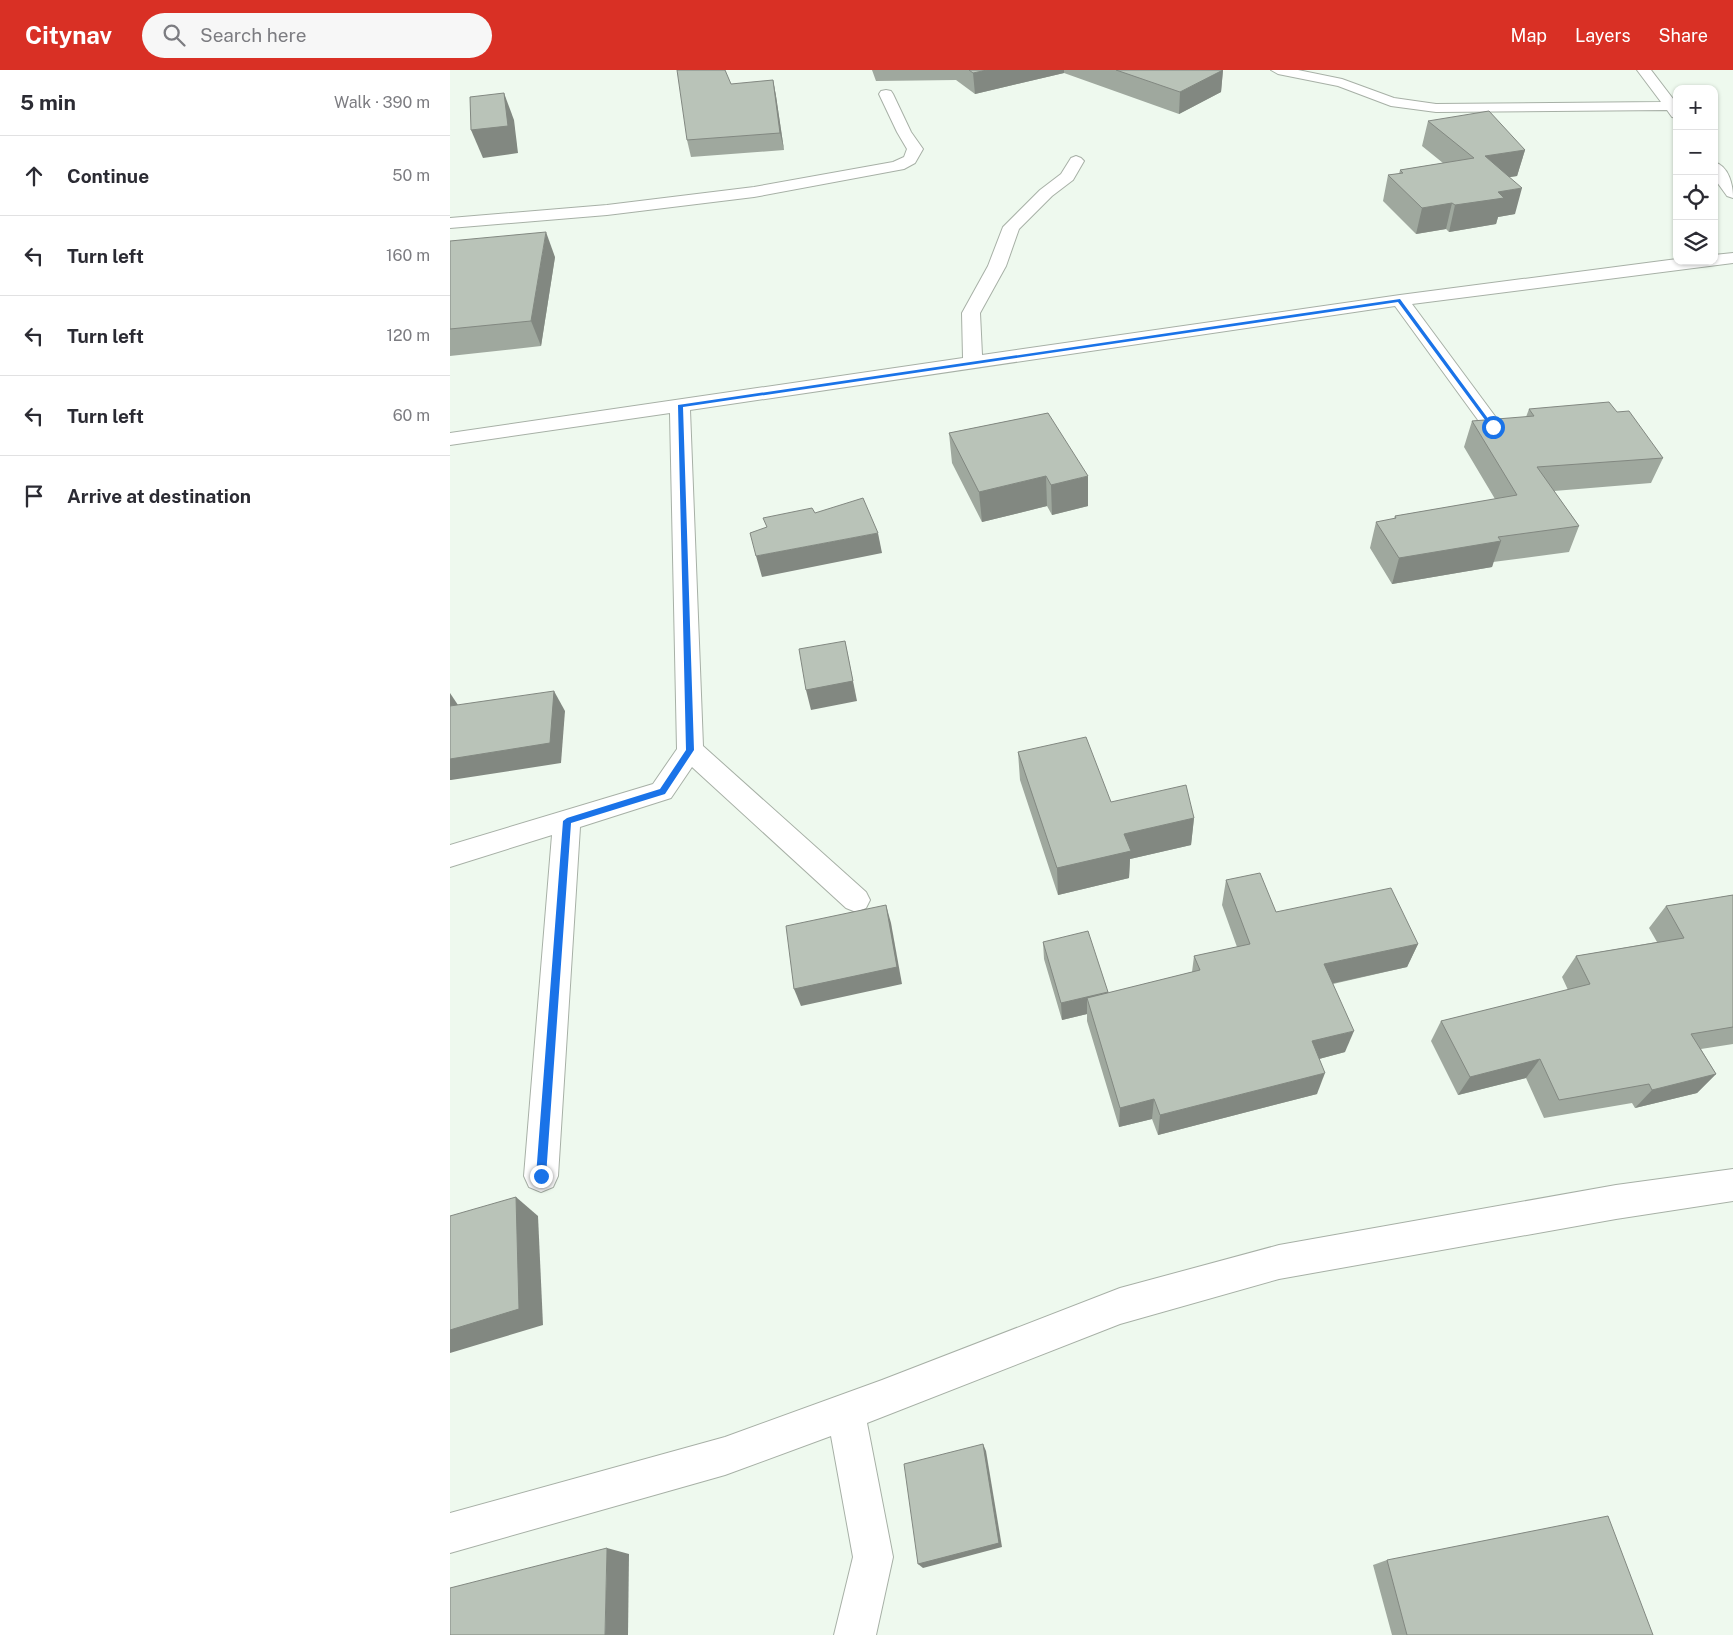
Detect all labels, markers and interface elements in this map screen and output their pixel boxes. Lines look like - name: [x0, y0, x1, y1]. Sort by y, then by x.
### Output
- search box: [142, 13, 492, 58]
- text: Citynav: [25, 21, 112, 49]
- icon: search: [160, 21, 188, 49]
- text: Search here: [200, 24, 307, 46]
- text: Map: [1511, 25, 1547, 46]
- text: Layers: [1575, 25, 1631, 46]
- text: Share: [1659, 25, 1708, 46]
- map controls: [1673, 85, 1718, 265]
- button: +: [1673, 85, 1718, 130]
- text: 5 min: [20, 90, 76, 115]
- text: Walk · 390 m: [334, 93, 430, 112]
- button: −: [1673, 130, 1718, 175]
- icon: ahead: [20, 162, 48, 190]
- text: Continue: [67, 165, 149, 187]
- text: 50 m: [392, 166, 430, 185]
- button: locate: [1673, 175, 1718, 220]
- button: layers: [1673, 220, 1718, 265]
- icon: left: [20, 242, 48, 270]
- text: Turn left: [67, 245, 144, 267]
- text: 160 m: [386, 246, 430, 265]
- icon: left: [20, 322, 48, 350]
- text: Turn left: [67, 325, 144, 347]
- text: 120 m: [386, 326, 430, 345]
- icon: left: [20, 402, 48, 430]
- text: Turn left: [67, 405, 144, 427]
- text: 60 m: [393, 406, 430, 425]
- route start: [1482, 416, 1505, 439]
- icon: arrive: [20, 482, 48, 510]
- text: Arrive at destination: [67, 485, 251, 507]
- route end: [530, 1165, 553, 1188]

